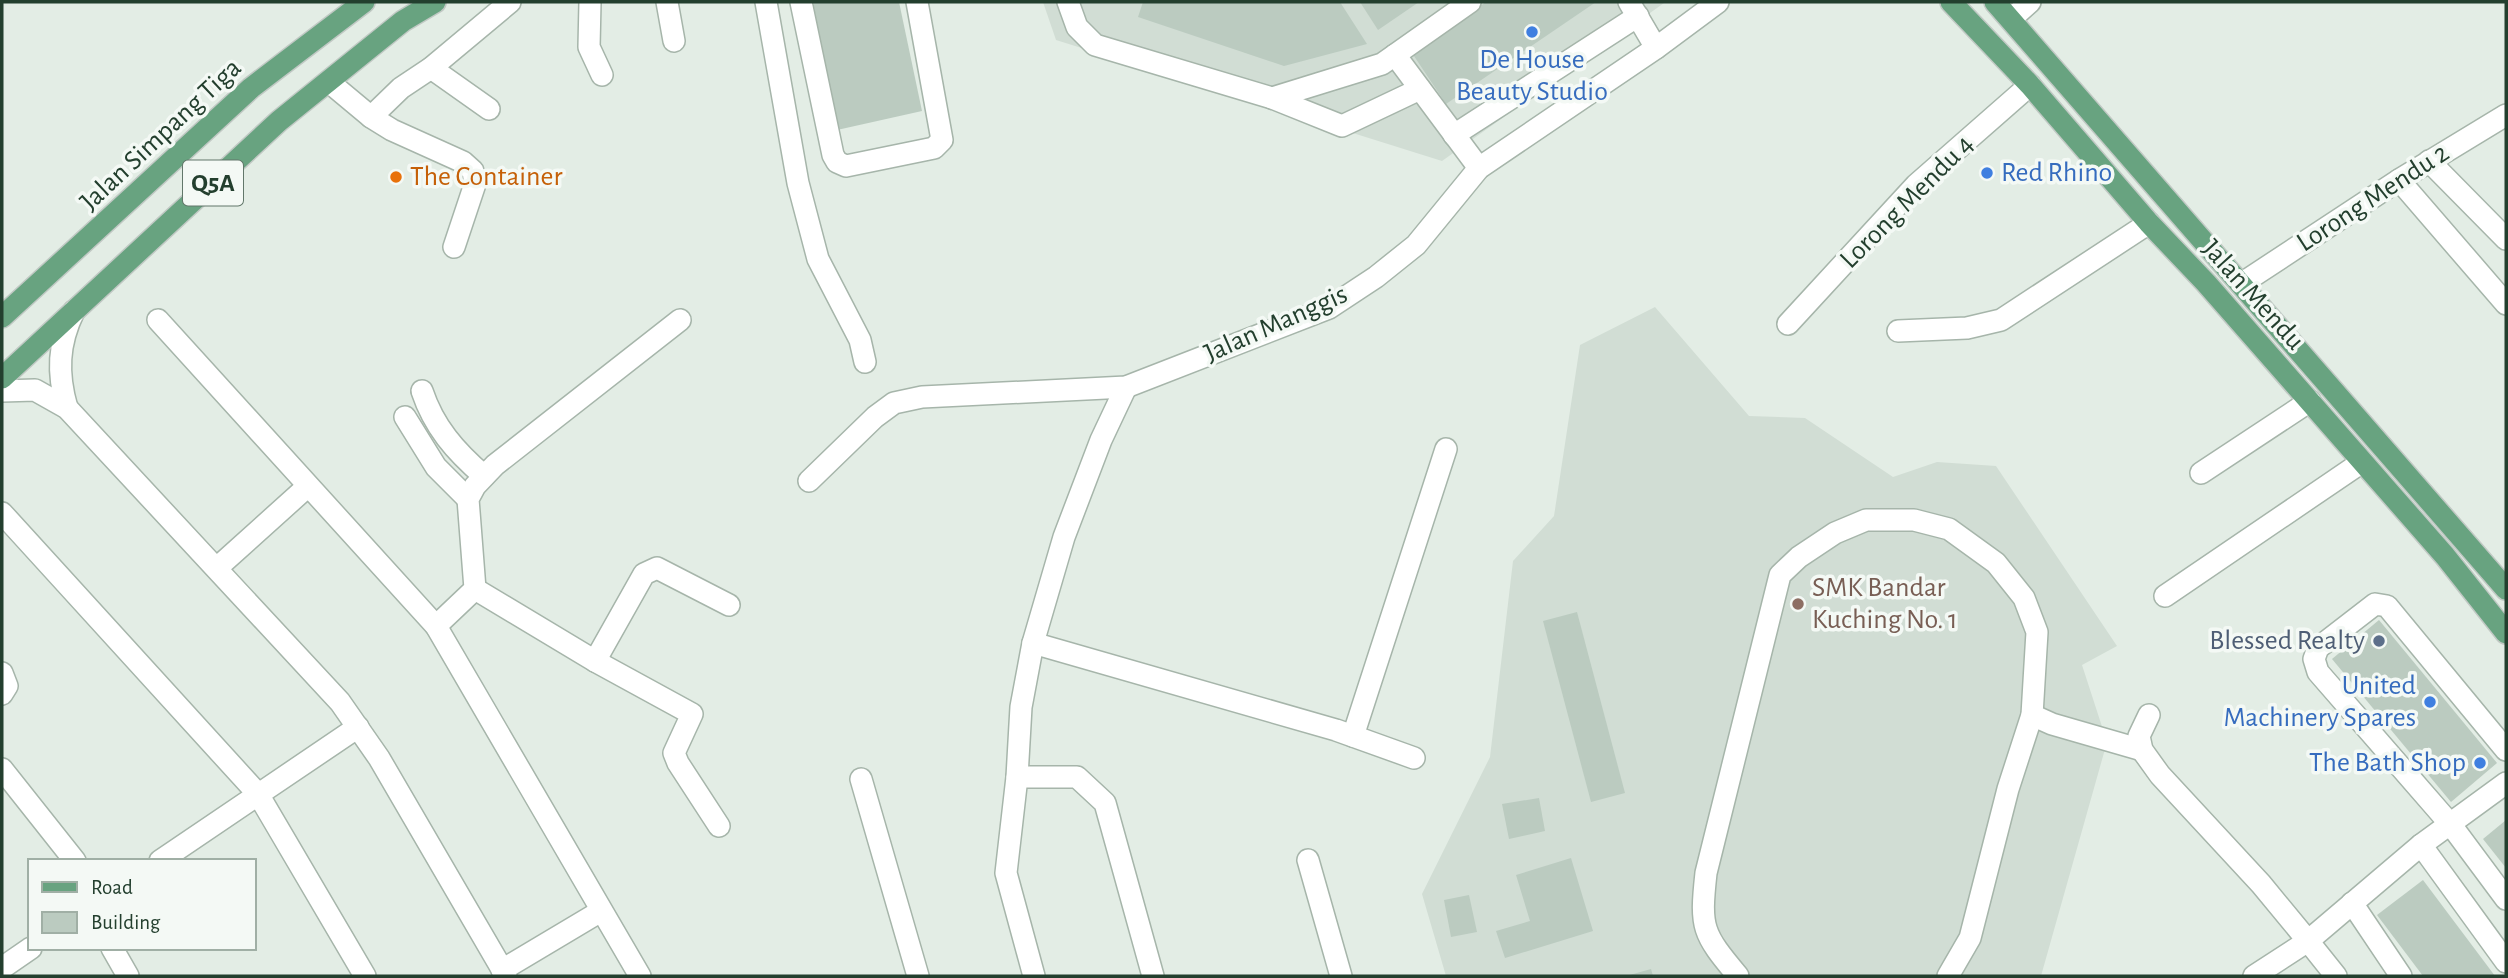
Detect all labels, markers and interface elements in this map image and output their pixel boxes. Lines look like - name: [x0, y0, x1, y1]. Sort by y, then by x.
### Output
- marker: De House Beauty Studio: [1524, 24, 1540, 40]
- place label: De House Beauty Studio: [1456, 46, 1608, 106]
- street label: Jalan Simpang Tiga: [75, 54, 247, 216]
- street label: Lorong Mendu 4: [1835, 130, 1979, 274]
- street label: Lorong Mendu 2: [2292, 139, 2454, 257]
- place label: Red Rhino: [2001, 159, 2112, 187]
- road number: Q5A: [183, 160, 243, 206]
- place label: The Container: [410, 163, 563, 191]
- marker: Red Rhino: [1979, 165, 1995, 181]
- marker: The Container: [388, 169, 404, 185]
- street label: Jalan Mendu: [2197, 235, 2309, 355]
- street label: Jalan Manggis: [1200, 280, 1352, 368]
- place label: SMK Bandar Kuching No. 1: [1812, 574, 1958, 634]
- marker: SMK Bandar Kuching No. 1: [1790, 596, 1806, 612]
- place label: Blessed Realty: [2209, 627, 2365, 655]
- marker: Blessed Realty: [2371, 633, 2387, 649]
- place label: United Machinery Spares: [2223, 672, 2416, 732]
- marker: United Machinery Spares: [2422, 694, 2438, 710]
- place label: The Bath Shop: [2309, 749, 2466, 777]
- marker: The Bath Shop: [2472, 755, 2488, 771]
- legend: [28, 859, 256, 950]
- text: Road: [91, 877, 133, 898]
- text: Building: [91, 912, 161, 933]

